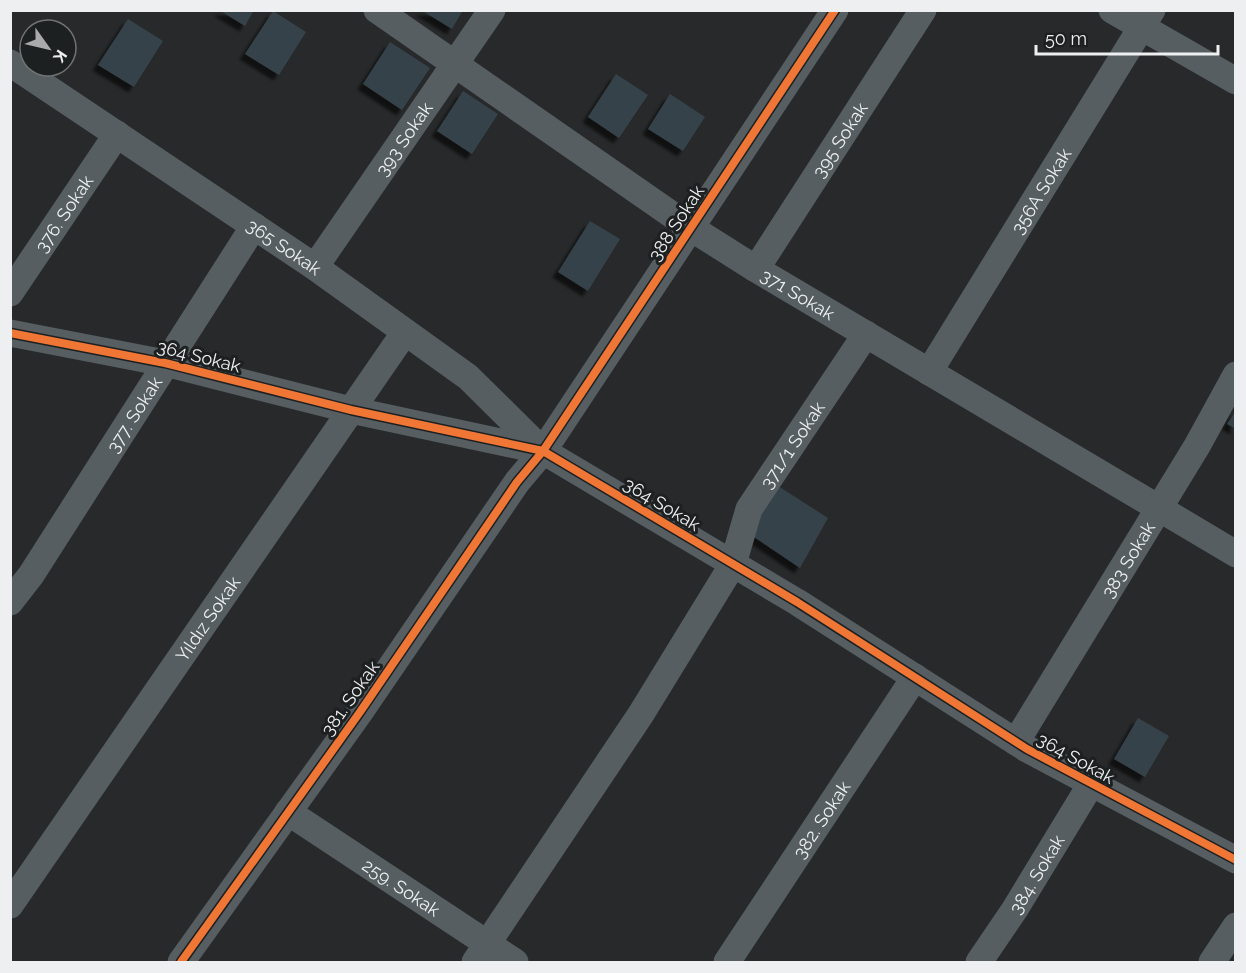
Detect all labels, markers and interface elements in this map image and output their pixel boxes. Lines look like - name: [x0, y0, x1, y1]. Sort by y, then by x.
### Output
- north arrow: [18, 18, 78, 78]
- scale bar: [1036, 18, 1218, 56]
- text: 50 m: [1045, 28, 1087, 49]
- text: K: [49, 46, 71, 66]
- street label: 393 Sokak: [371, 97, 436, 179]
- street label: 395 Sokak: [808, 98, 872, 181]
- street label: 356A Sokak: [1006, 144, 1075, 237]
- street label: 376. Sokak: [30, 170, 97, 256]
- street label: 388 Sokak: [644, 181, 708, 265]
- street label: 365 Sokak: [243, 214, 326, 279]
- street label: 371 Sokak: [757, 264, 839, 324]
- street label: 364 Sokak: [155, 335, 243, 377]
- street label: 377. Sokak: [102, 372, 166, 456]
- street label: 371/1 Sokak: [755, 397, 829, 492]
- street label: 364 Sokak: [620, 473, 704, 535]
- street label: 383 Sokak: [1096, 517, 1159, 601]
- street label: Yıldız Sokak: [171, 572, 244, 665]
- street label: 381. Sokak: [317, 656, 384, 739]
- street label: 364 Sokak: [1034, 728, 1119, 788]
- street label: 382. Sokak: [788, 776, 854, 862]
- street label: 384. Sokak: [1004, 830, 1069, 917]
- street label: 259. Sokak: [359, 854, 444, 920]

